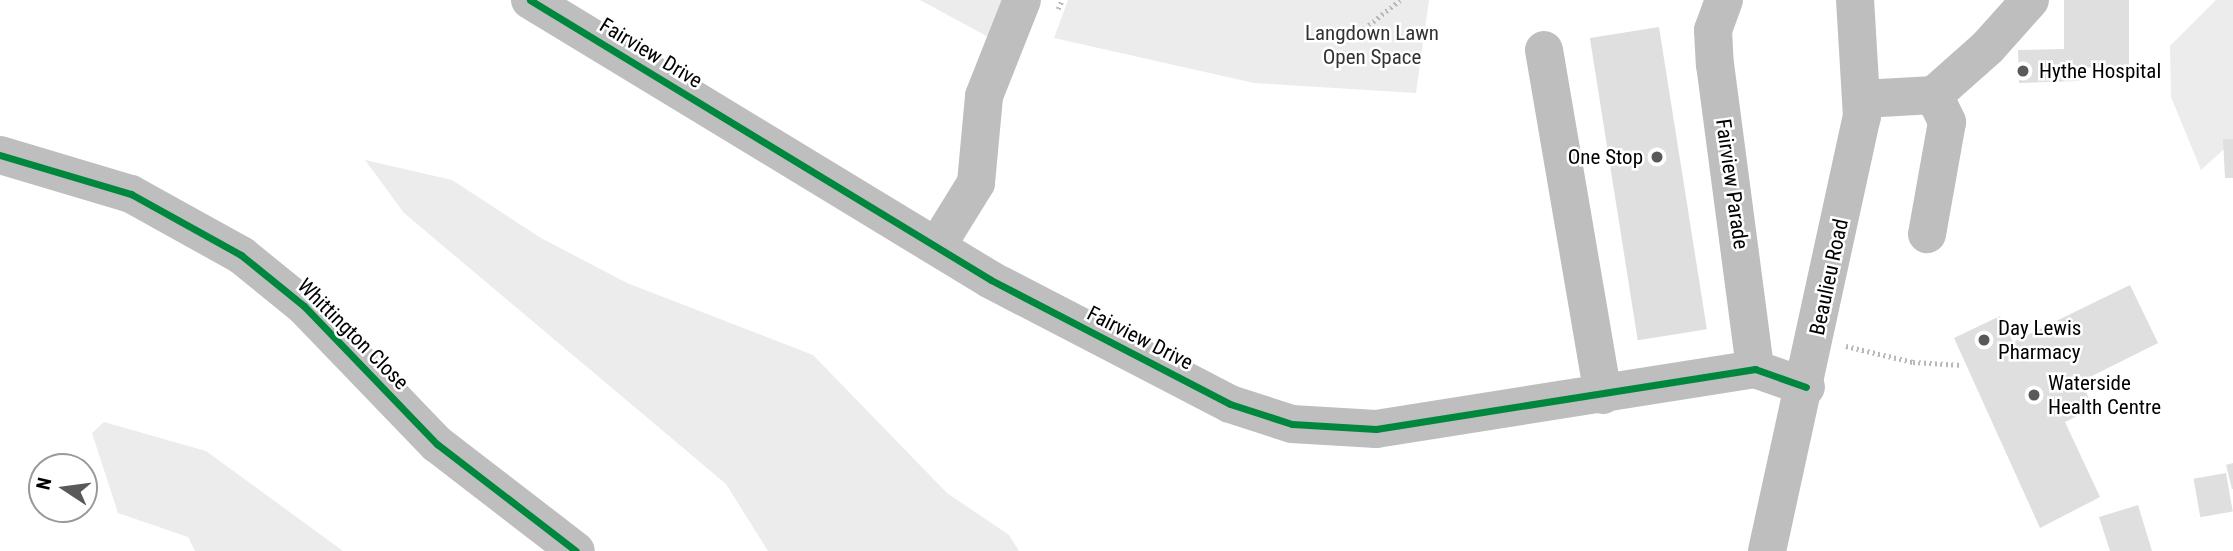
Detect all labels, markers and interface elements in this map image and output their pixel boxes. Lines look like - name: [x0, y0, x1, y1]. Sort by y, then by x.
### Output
- street label: Fairview Drive: [595, 13, 707, 93]
- park label: Langdown Lawn Open Space: [1305, 20, 1439, 70]
- place label: Hythe Hospital: [2039, 58, 2161, 84]
- marker: Hythe Hospital: [2013, 61, 2033, 81]
- street label: Fairview Parade: [1710, 117, 1754, 251]
- place label: One Stop: [1568, 144, 1643, 170]
- marker: One Stop: [1649, 149, 1665, 165]
- street label: Beaulieu Road: [1804, 217, 1854, 337]
- street label: Whittington Close: [292, 273, 414, 395]
- street label: Fairview Drive: [1083, 301, 1197, 375]
- place label: Day Lewis Pharmacy: [1998, 315, 2081, 365]
- marker: Day Lewis Pharmacy: [1976, 332, 1992, 348]
- place label: Waterside Health Centre: [2048, 370, 2161, 420]
- marker: Waterside Health Centre: [2026, 387, 2042, 403]
- north arrow: [28, 453, 98, 523]
- text: N: [31, 475, 57, 492]

